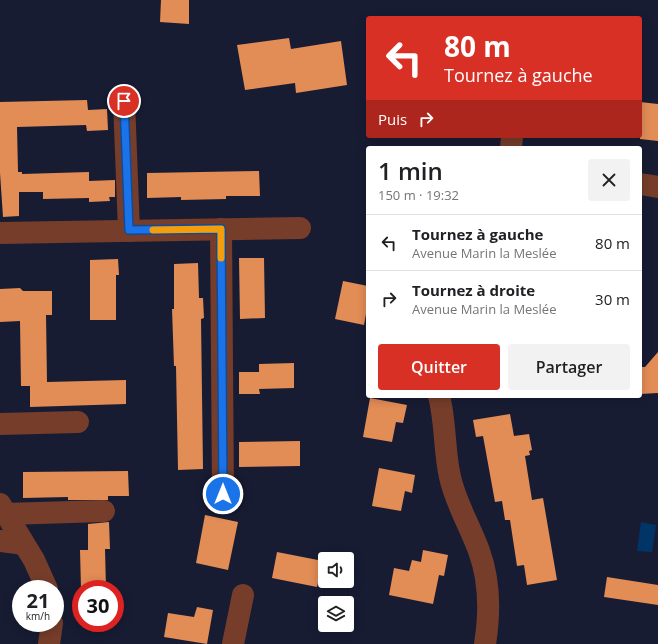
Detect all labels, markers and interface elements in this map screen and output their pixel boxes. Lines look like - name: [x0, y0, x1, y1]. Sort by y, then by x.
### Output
- text: 80 m: [444, 27, 511, 65]
- icon: left: [378, 32, 430, 84]
- text: Tournez à gauche: [444, 63, 593, 87]
- pin: [107, 84, 141, 118]
- icon: arrive: [113, 90, 135, 112]
- icon: right: [415, 108, 437, 130]
- text: Puis: [378, 109, 407, 129]
- text: 1 min: [378, 154, 443, 187]
- button: close: [588, 159, 630, 201]
- text: 150 m · 19:32: [378, 186, 459, 204]
- text: Tournez à gauche: [412, 224, 543, 244]
- icon: left: [378, 232, 400, 254]
- text: 80 m: [595, 233, 630, 253]
- text: Avenue Marin la Meslée: [412, 244, 556, 262]
- text: Tournez à droite: [412, 280, 535, 300]
- icon: right: [378, 288, 400, 310]
- text: 30 m: [595, 289, 630, 309]
- text: Avenue Marin la Meslée: [412, 300, 556, 318]
- button: Quitter: [378, 344, 500, 390]
- button: Partager: [508, 344, 630, 390]
- position arrow: [202, 473, 244, 515]
- map controls: [318, 552, 354, 632]
- button: sound: [318, 552, 354, 588]
- speed limit sign: 30: [72, 580, 124, 632]
- text: 21: [27, 587, 49, 614]
- button: layers: [318, 596, 354, 632]
- text: km/h: [26, 609, 50, 623]

